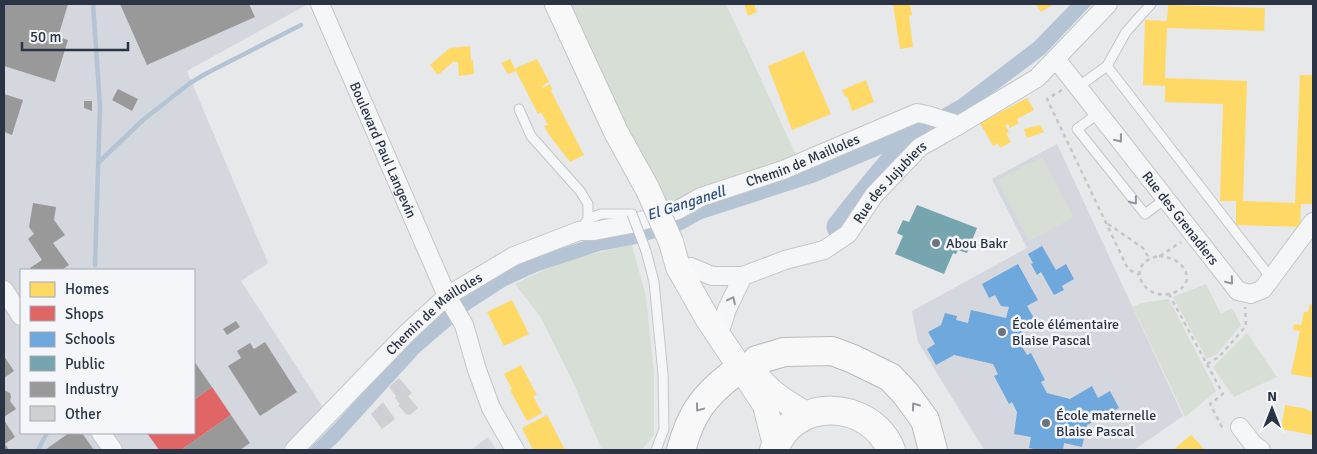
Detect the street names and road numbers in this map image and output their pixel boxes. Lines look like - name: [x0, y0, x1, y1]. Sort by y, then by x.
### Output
- street label: Boulevard Paul Langevin: [346, 79, 420, 221]
- street label: Chemin de Mailloles: [744, 130, 862, 191]
- street label: Rue des Jujubiers: [850, 137, 930, 227]
- street label: Rue des Grenadiers: [1138, 168, 1222, 269]
- street label: Chemin de Mailloles: [382, 269, 485, 359]

